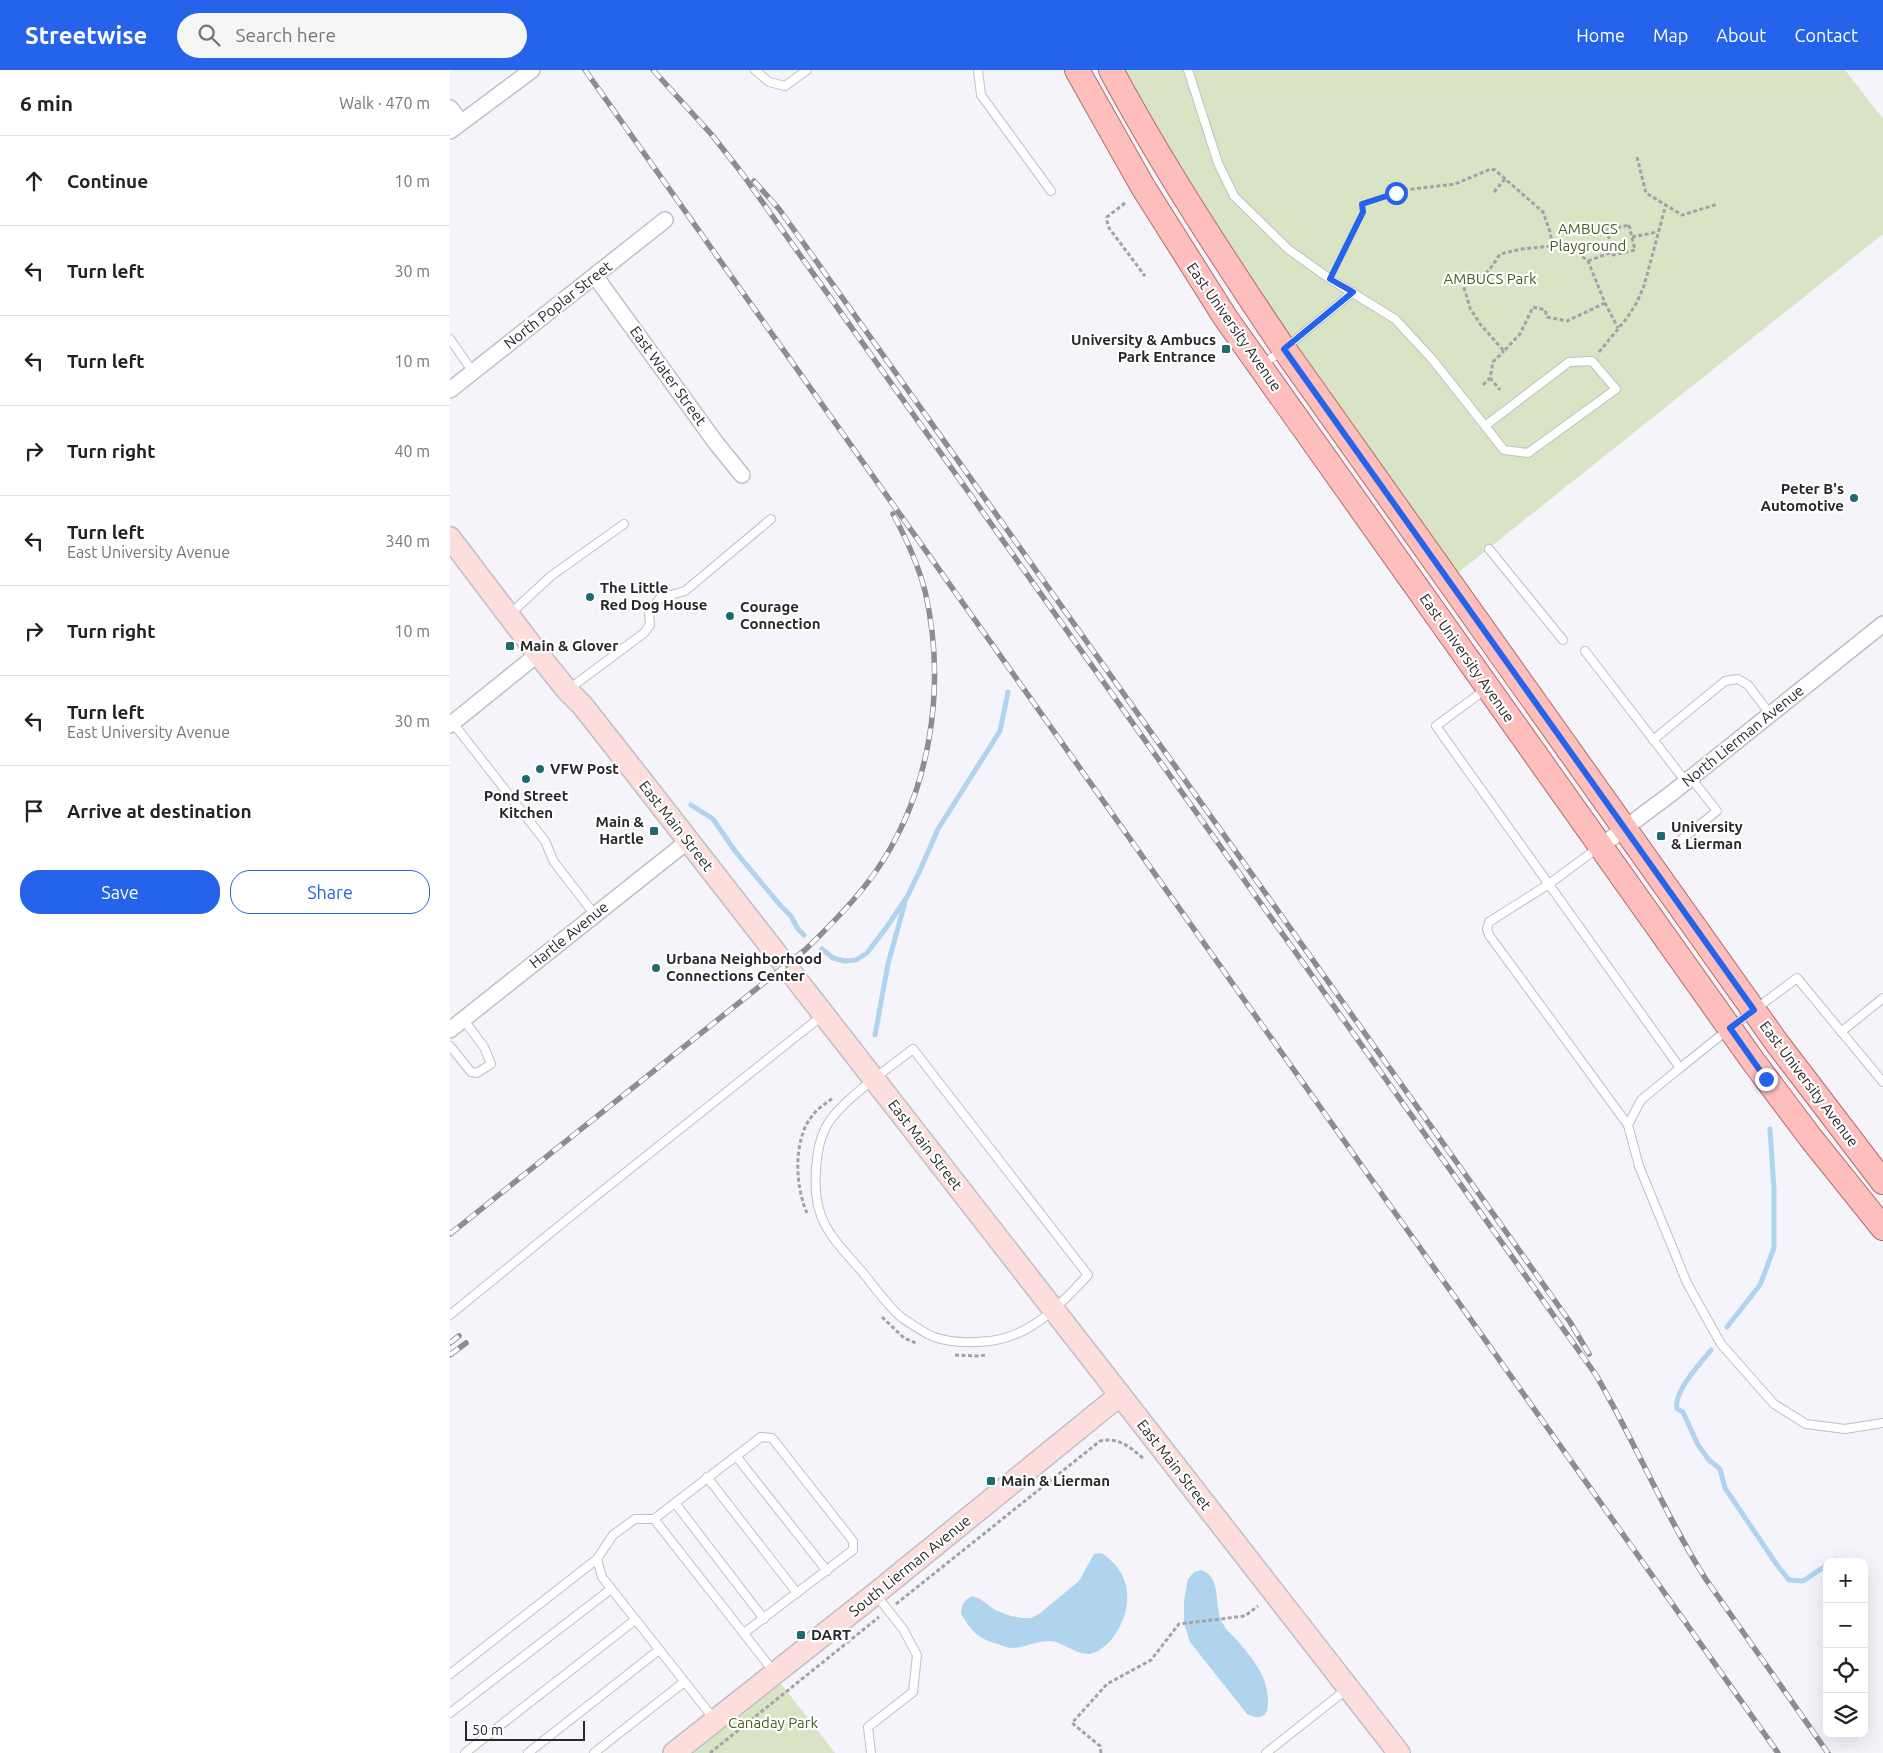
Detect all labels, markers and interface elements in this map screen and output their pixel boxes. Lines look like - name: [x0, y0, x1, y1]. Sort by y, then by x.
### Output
- search box: [177, 13, 527, 58]
- icon: search: [195, 21, 223, 49]
- text: Streetwise: [25, 22, 147, 49]
- text: Search here: [235, 24, 336, 46]
- text: Home: [1576, 25, 1625, 45]
- text: Map: [1653, 25, 1688, 45]
- text: About: [1716, 25, 1766, 45]
- text: Contact: [1794, 25, 1858, 45]
- text: 6 min: [20, 91, 73, 115]
- text: Walk · 470 m: [339, 94, 430, 112]
- icon: ahead: [20, 167, 48, 195]
- text: Continue: [67, 170, 148, 192]
- text: 10 m: [394, 172, 430, 190]
- route start: [1385, 182, 1408, 205]
- park label: AMBUCS Playground: [1550, 220, 1626, 254]
- icon: left: [20, 257, 48, 285]
- street label: North Poplar Street: [500, 257, 615, 352]
- street label: East University Avenue: [1184, 259, 1285, 394]
- text: Turn left: [67, 260, 145, 282]
- text: 30 m: [394, 262, 430, 280]
- park label: AMBUCS Park: [1443, 270, 1537, 287]
- street label: East Water Street: [627, 323, 710, 429]
- place label: University & Ambucs Park Entrance: [1071, 331, 1216, 365]
- marker: University & Ambucs Park Entrance: [1220, 343, 1232, 355]
- icon: left: [20, 347, 48, 375]
- text: Turn left: [67, 350, 145, 372]
- text: 10 m: [394, 352, 430, 370]
- icon: right: [20, 437, 48, 465]
- text: Turn right: [67, 440, 155, 462]
- text: 40 m: [394, 442, 430, 460]
- place label: Peter B's Automotive: [1761, 480, 1844, 514]
- marker: Peter B's Automotive: [1848, 492, 1860, 504]
- text: Turn left: [67, 521, 145, 543]
- icon: left: [20, 527, 48, 555]
- text: 340 m: [385, 532, 430, 550]
- text: East University Avenue: [67, 543, 230, 561]
- place label: The Little Red Dog House: [600, 579, 707, 613]
- street label: East University Avenue: [1417, 590, 1518, 725]
- marker: The Little Red Dog House: [584, 591, 596, 603]
- place label: Courage Connection: [740, 598, 820, 632]
- marker: Courage Connection: [724, 610, 736, 622]
- icon: right: [20, 617, 48, 645]
- text: Turn right: [67, 620, 155, 642]
- text: 10 m: [394, 622, 430, 640]
- place label: Main & Glover: [520, 637, 619, 654]
- marker: Main & Glover: [504, 640, 516, 652]
- street label: North Lierman Avenue: [1678, 681, 1807, 790]
- text: Turn left: [67, 701, 145, 723]
- icon: left: [20, 707, 48, 735]
- text: 30 m: [394, 712, 430, 730]
- text: East University Avenue: [67, 723, 230, 741]
- place label: VFW Post: [550, 760, 619, 777]
- marker: VFW Post: [534, 763, 546, 775]
- marker: Pond Street Kitchen: [520, 773, 532, 785]
- street label: East Main Street: [636, 777, 717, 874]
- place label: Pond Street Kitchen: [484, 787, 569, 821]
- icon: arrive: [20, 797, 48, 825]
- text: Arrive at destination: [67, 800, 252, 822]
- place label: Main & Hartle: [596, 813, 645, 847]
- place label: University & Lierman: [1671, 818, 1743, 852]
- marker: Main & Hartle: [648, 825, 660, 837]
- marker: University & Lierman: [1655, 830, 1667, 842]
- button: Save: [20, 870, 220, 914]
- button: Share: [230, 870, 430, 914]
- street label: Hartle Avenue: [526, 898, 611, 971]
- place label: Urbana Neighborhood Connections Center: [666, 950, 822, 984]
- marker: Urbana Neighborhood Connections Center: [650, 962, 662, 974]
- street label: East University Avenue: [1757, 1018, 1862, 1150]
- route end: [1755, 1068, 1778, 1091]
- street label: East Main Street: [885, 1096, 966, 1193]
- street label: East Main Street: [1134, 1416, 1215, 1513]
- place label: Main & Lierman: [1001, 1472, 1110, 1489]
- marker: Main & Lierman: [985, 1475, 997, 1487]
- street label: South Lierman Avenue: [845, 1511, 974, 1620]
- map controls: [1823, 1558, 1868, 1738]
- button: +: [1823, 1558, 1868, 1603]
- button: −: [1823, 1603, 1868, 1648]
- place label: DART: [811, 1626, 851, 1643]
- marker: DART: [795, 1629, 807, 1641]
- button: locate: [1823, 1648, 1868, 1693]
- button: layers: [1823, 1693, 1868, 1738]
- park label: Canaday Park: [728, 1714, 818, 1731]
- scale bar: [465, 1718, 585, 1741]
- text: 50 m: [472, 1722, 503, 1738]

